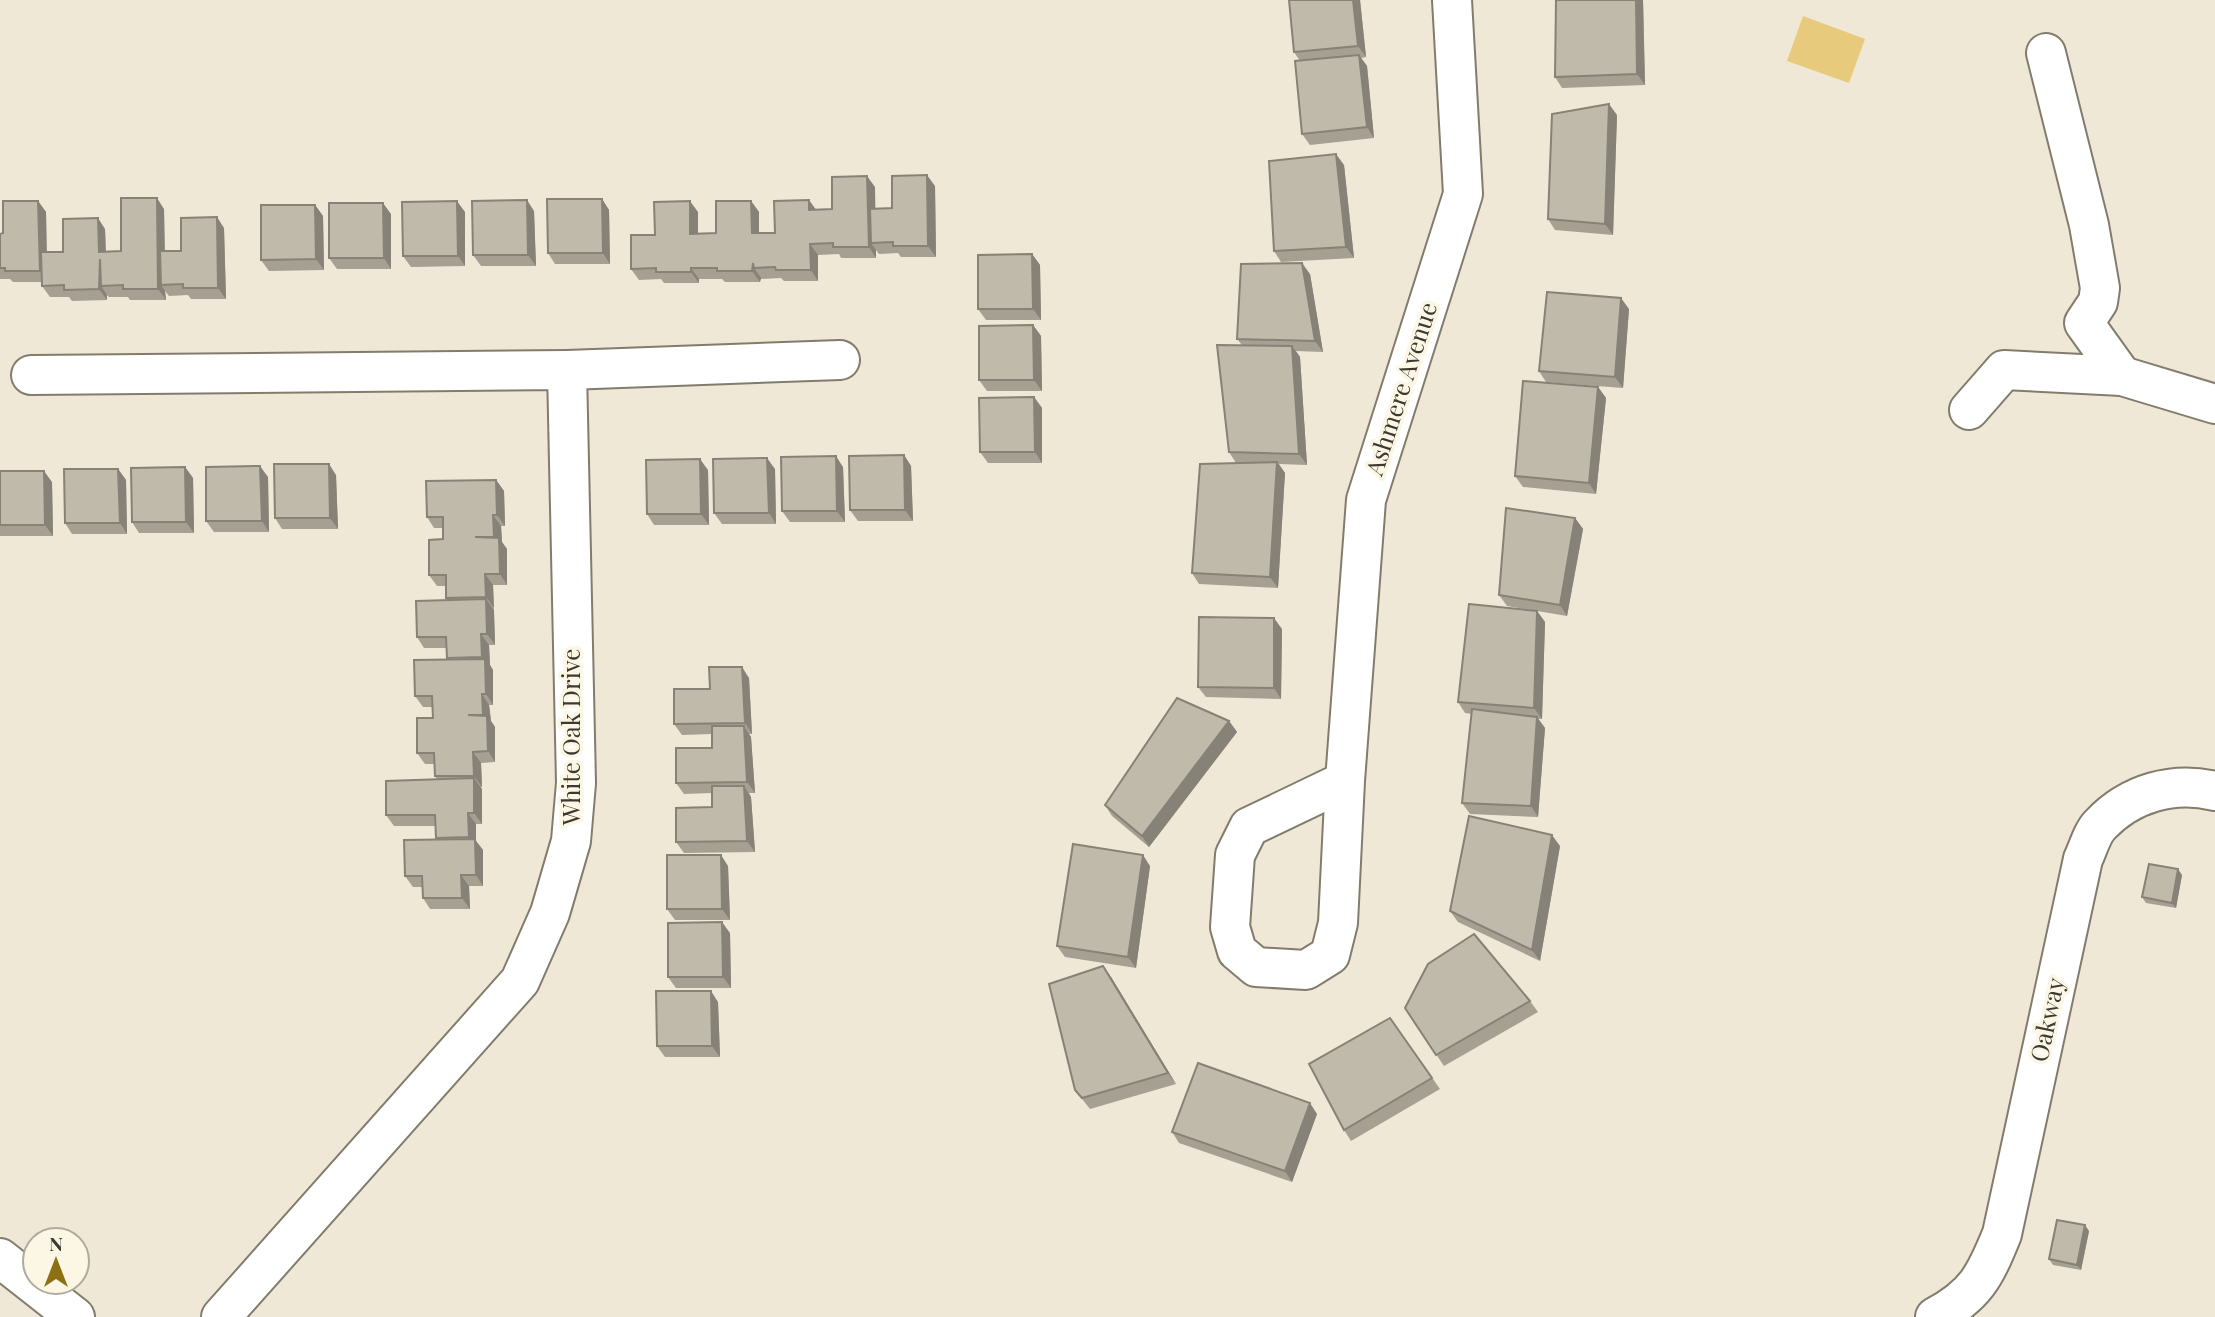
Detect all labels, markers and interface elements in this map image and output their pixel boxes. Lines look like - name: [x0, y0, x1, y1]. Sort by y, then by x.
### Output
- street label: Ashmere Avenue: [1357, 298, 1443, 480]
- street label: White Oak Drive: [554, 649, 586, 826]
- street label: Oakway: [2022, 975, 2071, 1065]
- north arrow: [21, 1226, 91, 1296]
- text: N: [49, 1230, 63, 1256]

